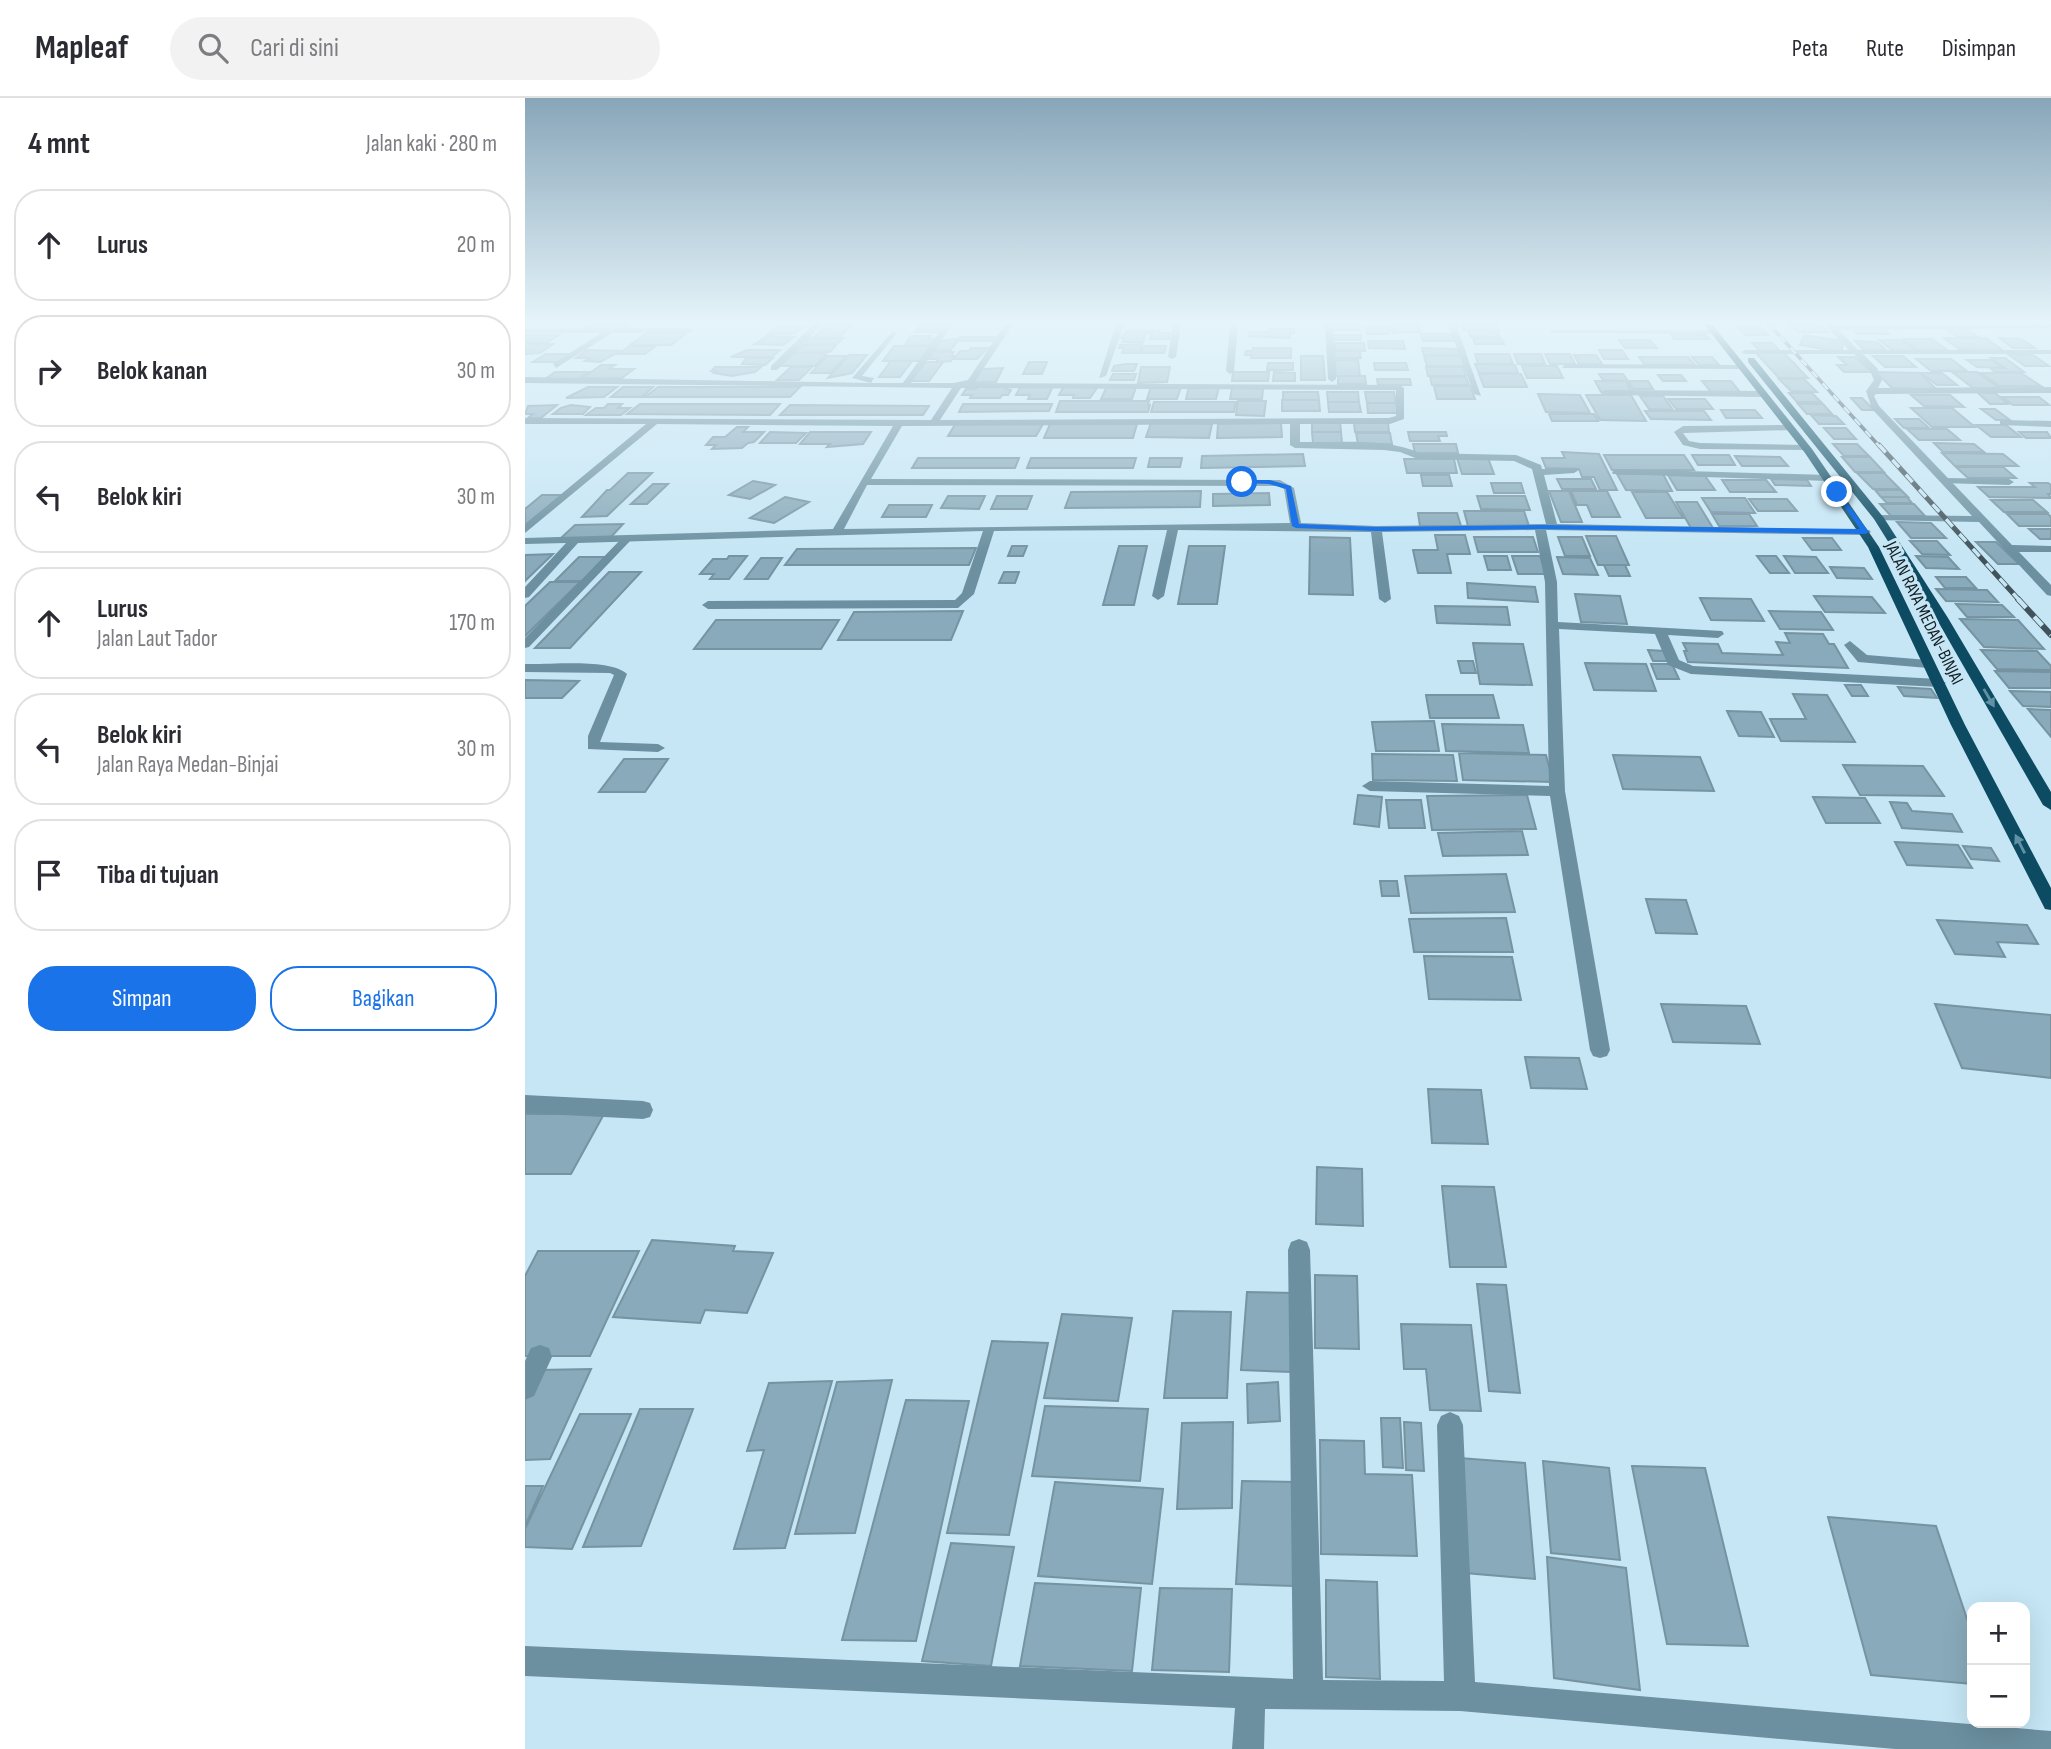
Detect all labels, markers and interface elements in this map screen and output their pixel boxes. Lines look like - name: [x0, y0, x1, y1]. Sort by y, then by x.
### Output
- search box: [170, 17, 660, 80]
- text: Mapleaf: [35, 28, 128, 68]
- icon: search: [194, 29, 232, 67]
- text: Cari di sini: [250, 33, 339, 64]
- text: Peta: [1792, 34, 1828, 63]
- text: Rute: [1866, 34, 1904, 63]
- text: Disimpan: [1942, 34, 2016, 63]
- text: 4 mnt: [28, 126, 90, 162]
- text: Jalan kaki · 280 m: [366, 130, 497, 158]
- icon: ahead: [30, 226, 68, 264]
- text: Lurus: [97, 230, 148, 261]
- text: 20 m: [457, 231, 495, 259]
- icon: right: [30, 352, 68, 390]
- text: Belok kanan: [97, 356, 207, 387]
- text: 30 m: [457, 357, 495, 385]
- route start: [1226, 466, 1257, 497]
- route end: [1821, 476, 1852, 507]
- icon: left: [30, 478, 68, 516]
- text: Belok kiri: [97, 482, 182, 513]
- text: 30 m: [457, 483, 495, 511]
- street label: JALAN RAYA MEDAN-BINJAI: [1880, 537, 1968, 688]
- text: Lurus: [97, 594, 148, 625]
- icon: ahead: [30, 604, 68, 642]
- text: 170 m: [449, 609, 495, 637]
- text: Jalan Laut Tador: [97, 625, 217, 653]
- one-way arrow: [1982, 689, 1995, 708]
- text: Belok kiri: [97, 720, 182, 751]
- icon: left: [30, 730, 68, 768]
- text: 30 m: [457, 735, 495, 763]
- text: Jalan Raya Medan-Binjai: [97, 751, 279, 779]
- one-way arrow: [2014, 834, 2026, 853]
- icon: arrive: [30, 856, 68, 894]
- text: Tiba di tujuan: [97, 860, 219, 891]
- button: Simpan: [28, 966, 256, 1031]
- button: Bagikan: [270, 966, 497, 1031]
- map controls: [1967, 1602, 2030, 1728]
- button: +: [1967, 1602, 2030, 1665]
- button: −: [1967, 1665, 2030, 1728]

